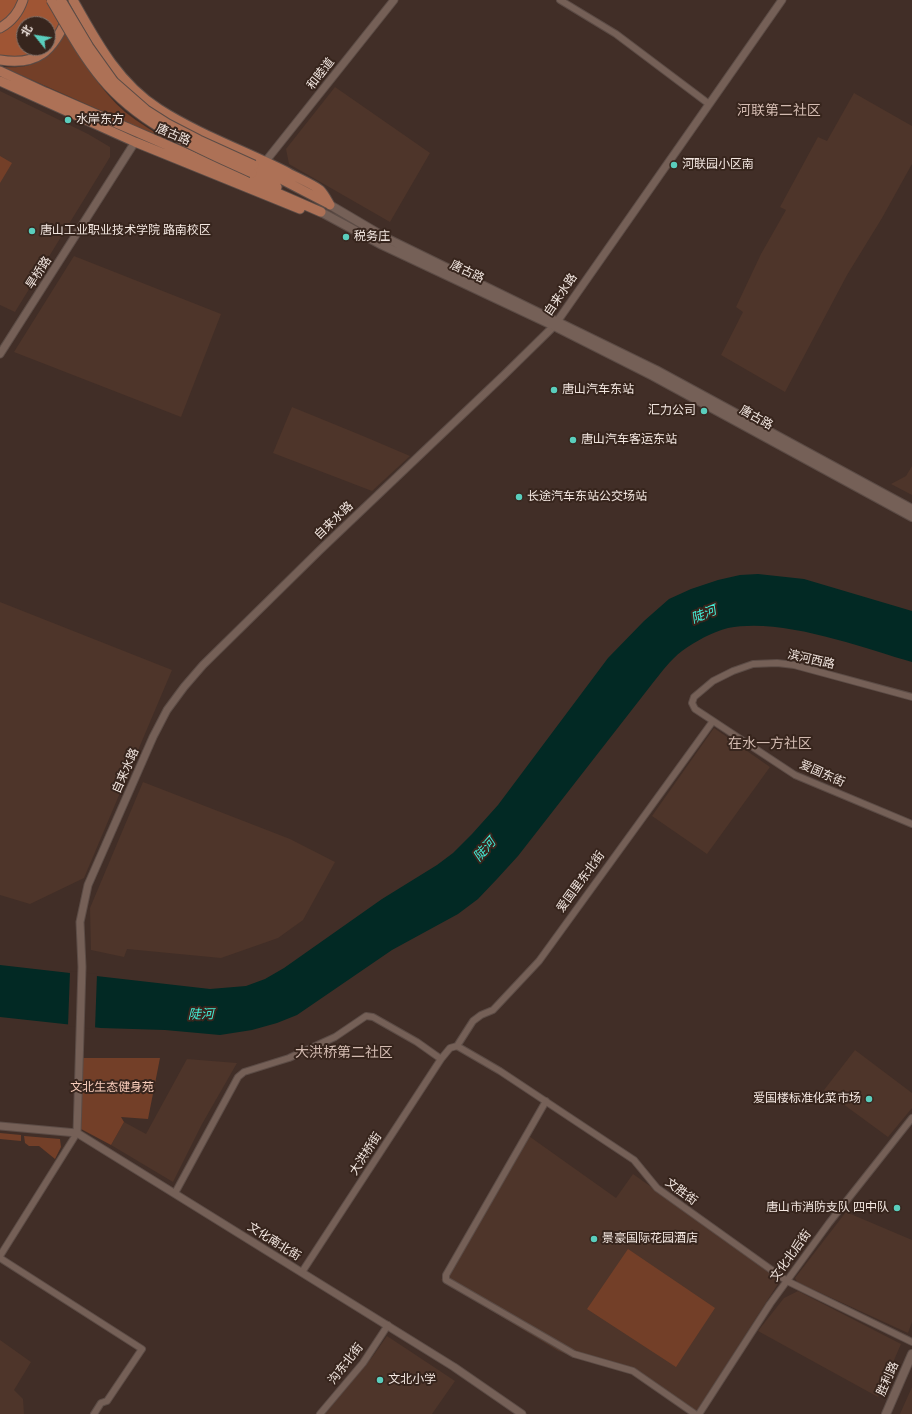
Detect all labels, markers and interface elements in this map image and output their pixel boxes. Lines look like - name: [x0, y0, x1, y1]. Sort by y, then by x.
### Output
- north arrow: [16, 16, 56, 56]
- text: 北: [18, 22, 35, 39]
- street label: 和睦道: [304, 55, 338, 93]
- district label: 河联第二社区: [737, 103, 821, 119]
- place label: 水岸东方: [76, 113, 124, 127]
- marker: 水岸东方: [63, 115, 73, 125]
- street label: 唐古路: [154, 121, 192, 149]
- place label: 河联园小区南: [682, 158, 754, 172]
- marker: 河联园小区南: [669, 160, 679, 170]
- place label: 唐山工业职业技术学院 路南校区: [40, 224, 211, 238]
- marker: 唐山工业职业技术学院 路南校区: [27, 226, 37, 236]
- place label: 税务庄: [354, 230, 390, 244]
- marker: 税务庄: [341, 232, 351, 242]
- street label: 旱桥路: [23, 254, 55, 292]
- street label: 唐古路: [448, 258, 486, 286]
- street label: 自来水路: [542, 271, 580, 319]
- place label: 唐山汽车东站: [562, 383, 634, 397]
- marker: 唐山汽车东站: [549, 385, 559, 395]
- street label: 唐古路: [737, 403, 775, 433]
- place label: 汇力公司: [648, 404, 696, 418]
- marker: 汇力公司: [699, 406, 709, 416]
- place label: 唐山汽车客运东站: [581, 433, 677, 447]
- marker: 唐山汽车客运东站: [568, 435, 578, 445]
- place label: 长途汽车东站公交场站: [527, 490, 647, 504]
- marker: 长途汽车东站公交场站: [514, 492, 524, 502]
- street label: 自来水路: [312, 499, 356, 543]
- water label: 陡河: [689, 603, 719, 627]
- street label: 滨河西路: [786, 648, 836, 672]
- district label: 在水一方社区: [728, 736, 812, 752]
- street label: 自来水路: [110, 746, 142, 796]
- street label: 爱国东街: [797, 758, 847, 790]
- water label: 陡河: [471, 835, 499, 865]
- street label: 爱国里东北街: [554, 849, 608, 915]
- water label: 陡河: [188, 1007, 214, 1023]
- district label: 大洪桥第二社区: [295, 1045, 393, 1061]
- park label: 文北生态健身苑: [70, 1081, 154, 1095]
- place label: 爱国楼标准化菜市场: [753, 1092, 861, 1106]
- marker: 爱国楼标准化菜市场: [864, 1094, 874, 1104]
- street label: 大洪桥街: [347, 1130, 385, 1178]
- street label: 文胜街: [662, 1176, 700, 1208]
- place label: 唐山市消防支队 四中队: [766, 1201, 889, 1215]
- marker: 唐山市消防支队 四中队: [892, 1203, 902, 1213]
- street label: 文化南北街: [245, 1220, 303, 1264]
- street label: 文化北后街: [768, 1227, 814, 1285]
- place label: 景豪国际花园酒店: [602, 1232, 698, 1246]
- marker: 景豪国际花园酒店: [589, 1234, 599, 1244]
- street label: 沟东北街: [326, 1341, 366, 1387]
- street label: 胜利路: [874, 1360, 902, 1398]
- place label: 文北小学: [388, 1373, 436, 1387]
- marker: 文北小学: [375, 1375, 385, 1385]

